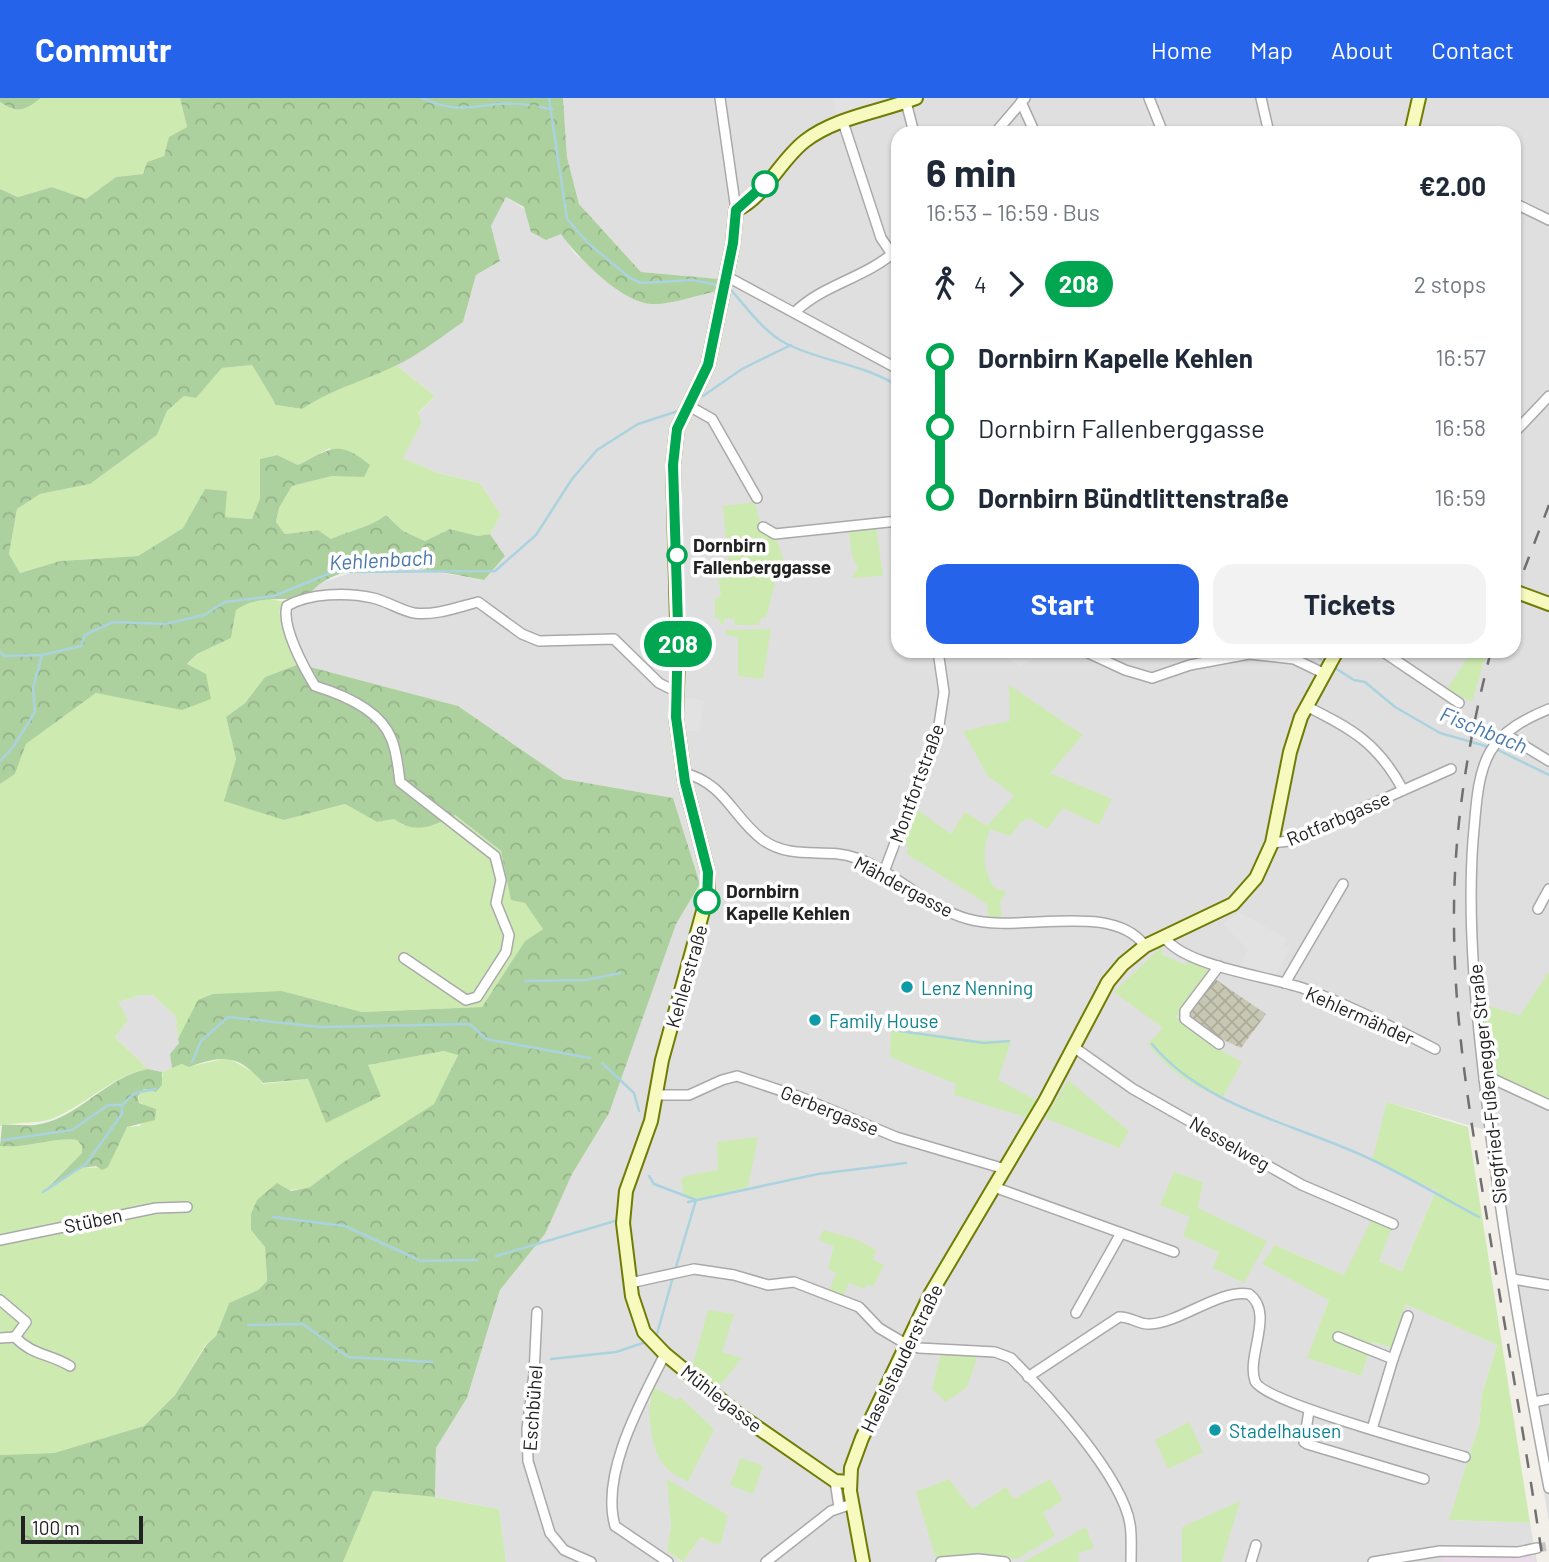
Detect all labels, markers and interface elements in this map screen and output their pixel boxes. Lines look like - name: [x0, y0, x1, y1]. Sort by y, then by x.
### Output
- text: Commutr: [35, 29, 172, 69]
- text: Home: [1151, 35, 1212, 64]
- text: Map: [1250, 35, 1293, 64]
- text: About: [1331, 35, 1393, 64]
- text: Contact: [1431, 35, 1514, 64]
- text: 6 min: [926, 149, 1016, 195]
- text: €2.00: [1419, 170, 1486, 201]
- unlabelled marker: [752, 171, 778, 197]
- text: 16:53 – 16:59 · Bus: [926, 198, 1100, 226]
- icon: walk: [926, 265, 964, 303]
- icon: forward: [997, 265, 1035, 303]
- text: 208: [1059, 269, 1099, 298]
- text: 4: [974, 270, 987, 298]
- text: 2 stops: [1414, 270, 1486, 298]
- text: Dornbirn Kapelle Kehlen: [978, 342, 1253, 373]
- text: 16:57: [1436, 343, 1486, 371]
- text: Dornbirn Fallenberggasse: [978, 412, 1265, 443]
- text: 16:58: [1435, 413, 1486, 441]
- text: Dornbirn Bündtlittenstraße: [978, 482, 1289, 513]
- text: 16:59: [1435, 483, 1486, 511]
- place label: Dornbirn Fallenberggasse: [693, 533, 831, 578]
- water label: Kehlenbach: [328, 544, 434, 574]
- marker: Dornbirn Fallenberggasse: [667, 545, 687, 565]
- button: Start: [926, 564, 1199, 644]
- button: Tickets: [1213, 564, 1486, 644]
- line badge: 208: [638, 621, 718, 667]
- text: 208: [658, 629, 698, 658]
- water label: Fischbach: [1437, 700, 1531, 758]
- street label: Montfortstraße: [884, 720, 948, 846]
- street label: Rotfarbgasse: [1283, 786, 1393, 850]
- street label: Mähdergasse: [851, 850, 957, 922]
- place label: Dornbirn Kapelle Kehlen: [726, 879, 850, 924]
- marker: Dornbirn Kapelle Kehlen: [694, 888, 720, 914]
- street label: Kehlerstraße: [660, 922, 712, 1030]
- street label: Siegfried-Fußenegger Straße: [1463, 963, 1511, 1205]
- place label: Lenz Nenning: [921, 976, 1033, 999]
- marker: Lenz Nenning: [899, 979, 915, 995]
- street label: Kehlermähder: [1302, 981, 1418, 1049]
- place label: Family House: [829, 1009, 939, 1032]
- marker: Family House: [807, 1012, 823, 1028]
- street label: Gerbergasse: [778, 1080, 882, 1140]
- street label: Nesselweg: [1186, 1111, 1274, 1175]
- street label: Stüben: [62, 1203, 124, 1237]
- street label: Haselstauderstraße: [855, 1280, 947, 1436]
- street label: Mühlegasse: [677, 1359, 767, 1437]
- street label: Eschbühel: [518, 1364, 546, 1452]
- place label: Stadelhausen: [1229, 1419, 1341, 1442]
- marker: Stadelhausen: [1207, 1422, 1223, 1438]
- scale bar: [21, 1513, 144, 1545]
- text: 100 m: [32, 1516, 80, 1539]

